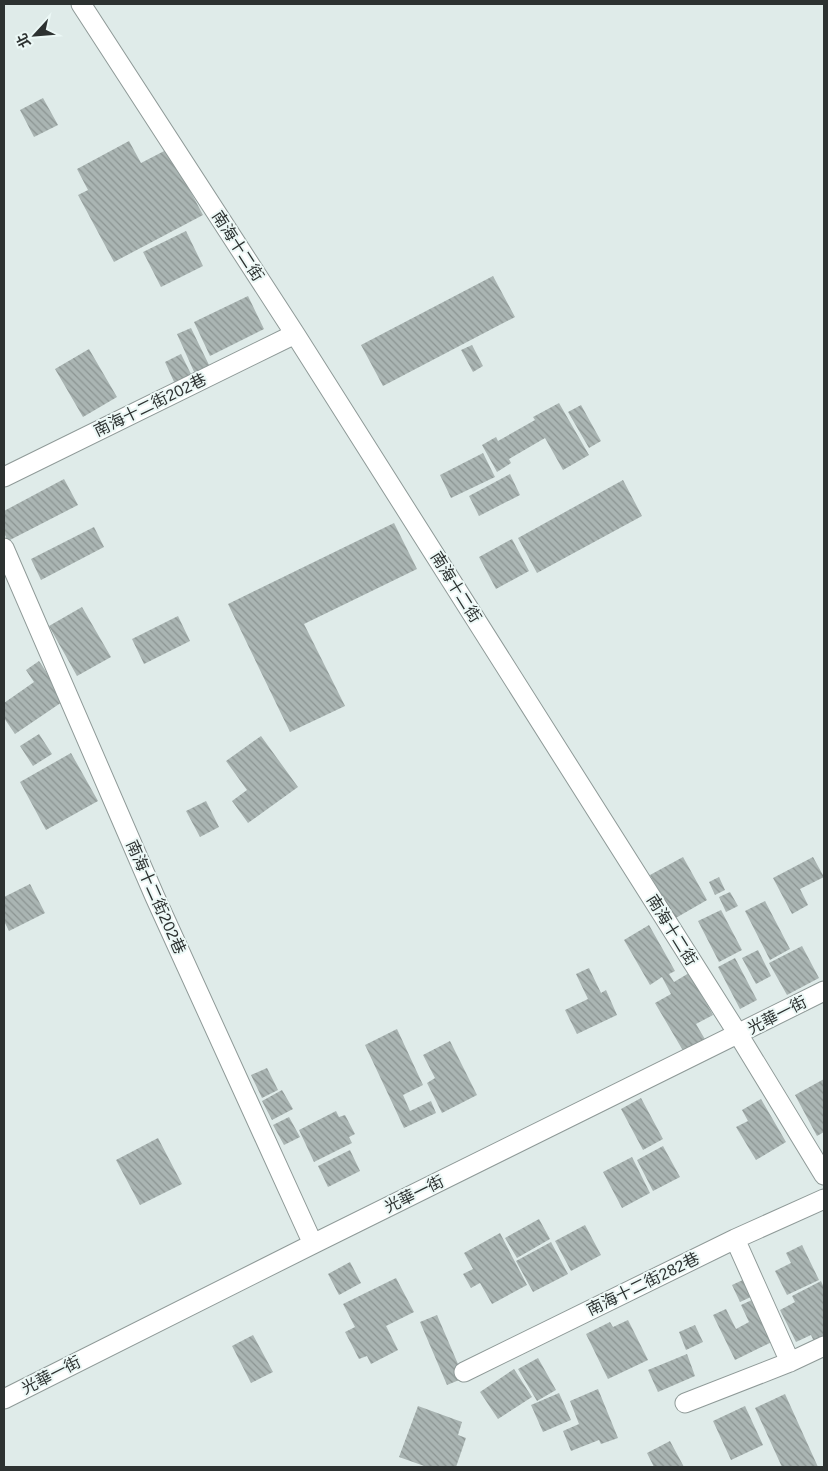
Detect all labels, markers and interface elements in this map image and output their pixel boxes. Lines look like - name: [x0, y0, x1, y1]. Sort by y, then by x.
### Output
- north arrow: [10, 10, 60, 60]
- text: 北: [13, 31, 34, 50]
- street label: 南海十二街: [209, 208, 267, 284]
- street label: 南海十二街202巷: [91, 370, 209, 440]
- street label: 南海十二街: [428, 549, 484, 625]
- street label: 南海十二街202巷: [123, 837, 189, 957]
- street label: 南海十二街: [644, 892, 700, 968]
- street label: 光華一街: [745, 993, 809, 1037]
- street label: 光華一街: [382, 1172, 446, 1216]
- street label: 南海十二街282巷: [584, 1249, 702, 1319]
- street label: 光華一街: [19, 1353, 83, 1397]

